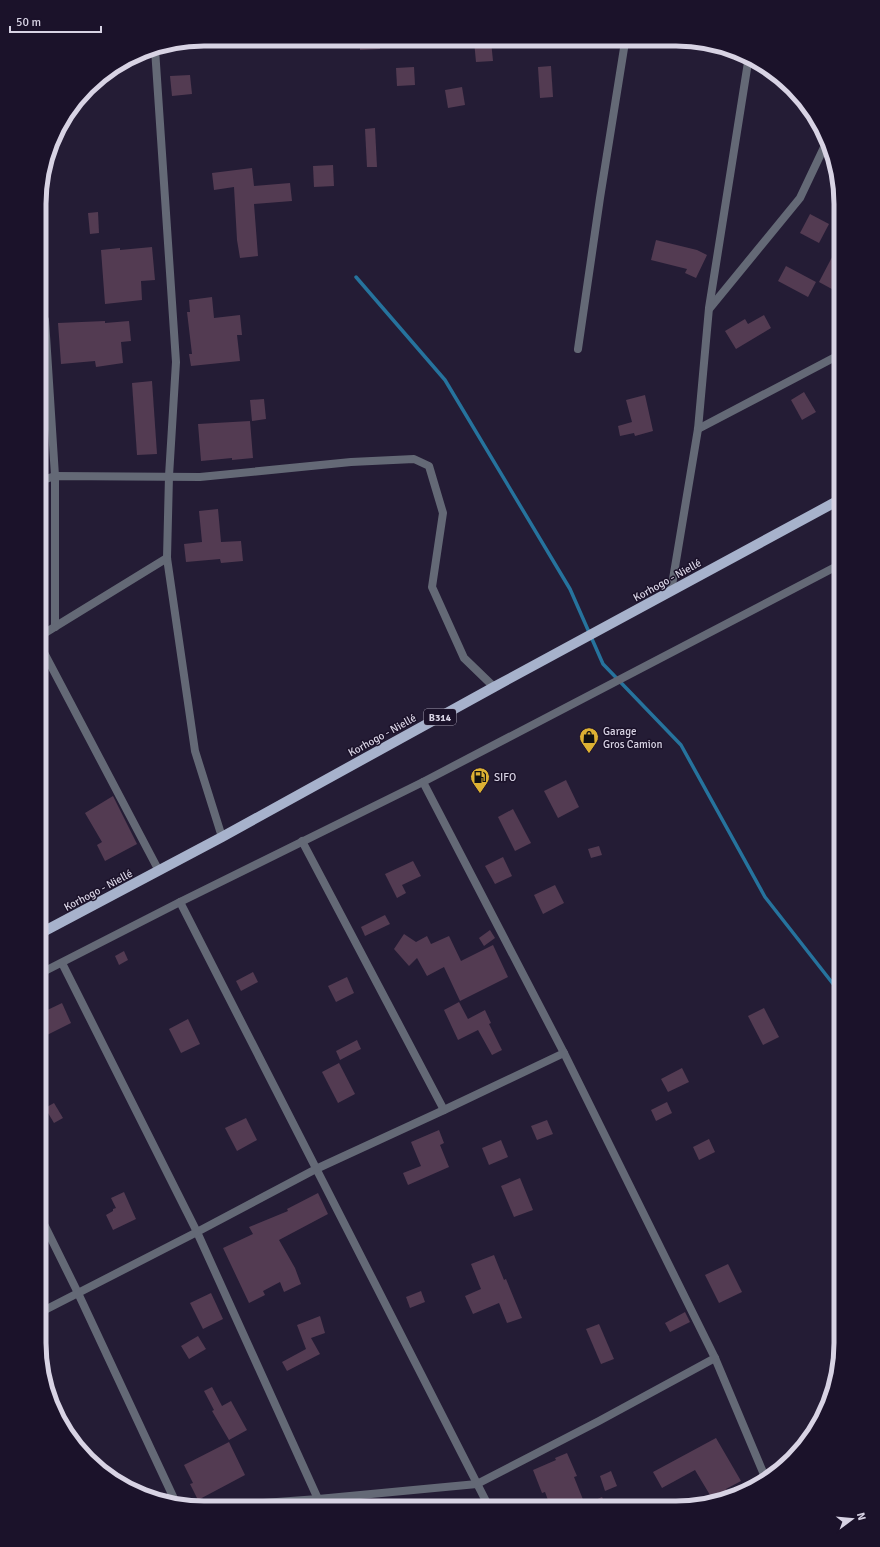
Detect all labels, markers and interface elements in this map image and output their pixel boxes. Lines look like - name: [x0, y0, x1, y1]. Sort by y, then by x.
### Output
- scale bar: [10, 8, 101, 34]
- text: 50 m: [16, 15, 41, 30]
- street label: Korhogo - Niellé: [631, 556, 704, 604]
- road number: B314: [424, 709, 456, 725]
- street label: Korhogo - Niellé: [346, 711, 419, 759]
- place label: Garage Gros Camion: [603, 725, 662, 751]
- shop icon: Garage Gros Camion: [578, 726, 600, 754]
- fuel station icon: SIFO: [469, 766, 491, 794]
- place label: SIFO: [494, 771, 516, 784]
- street label: Korhogo - Niellé: [62, 867, 135, 914]
- north arrow: [832, 1499, 872, 1539]
- text: N: [854, 1511, 868, 1522]

